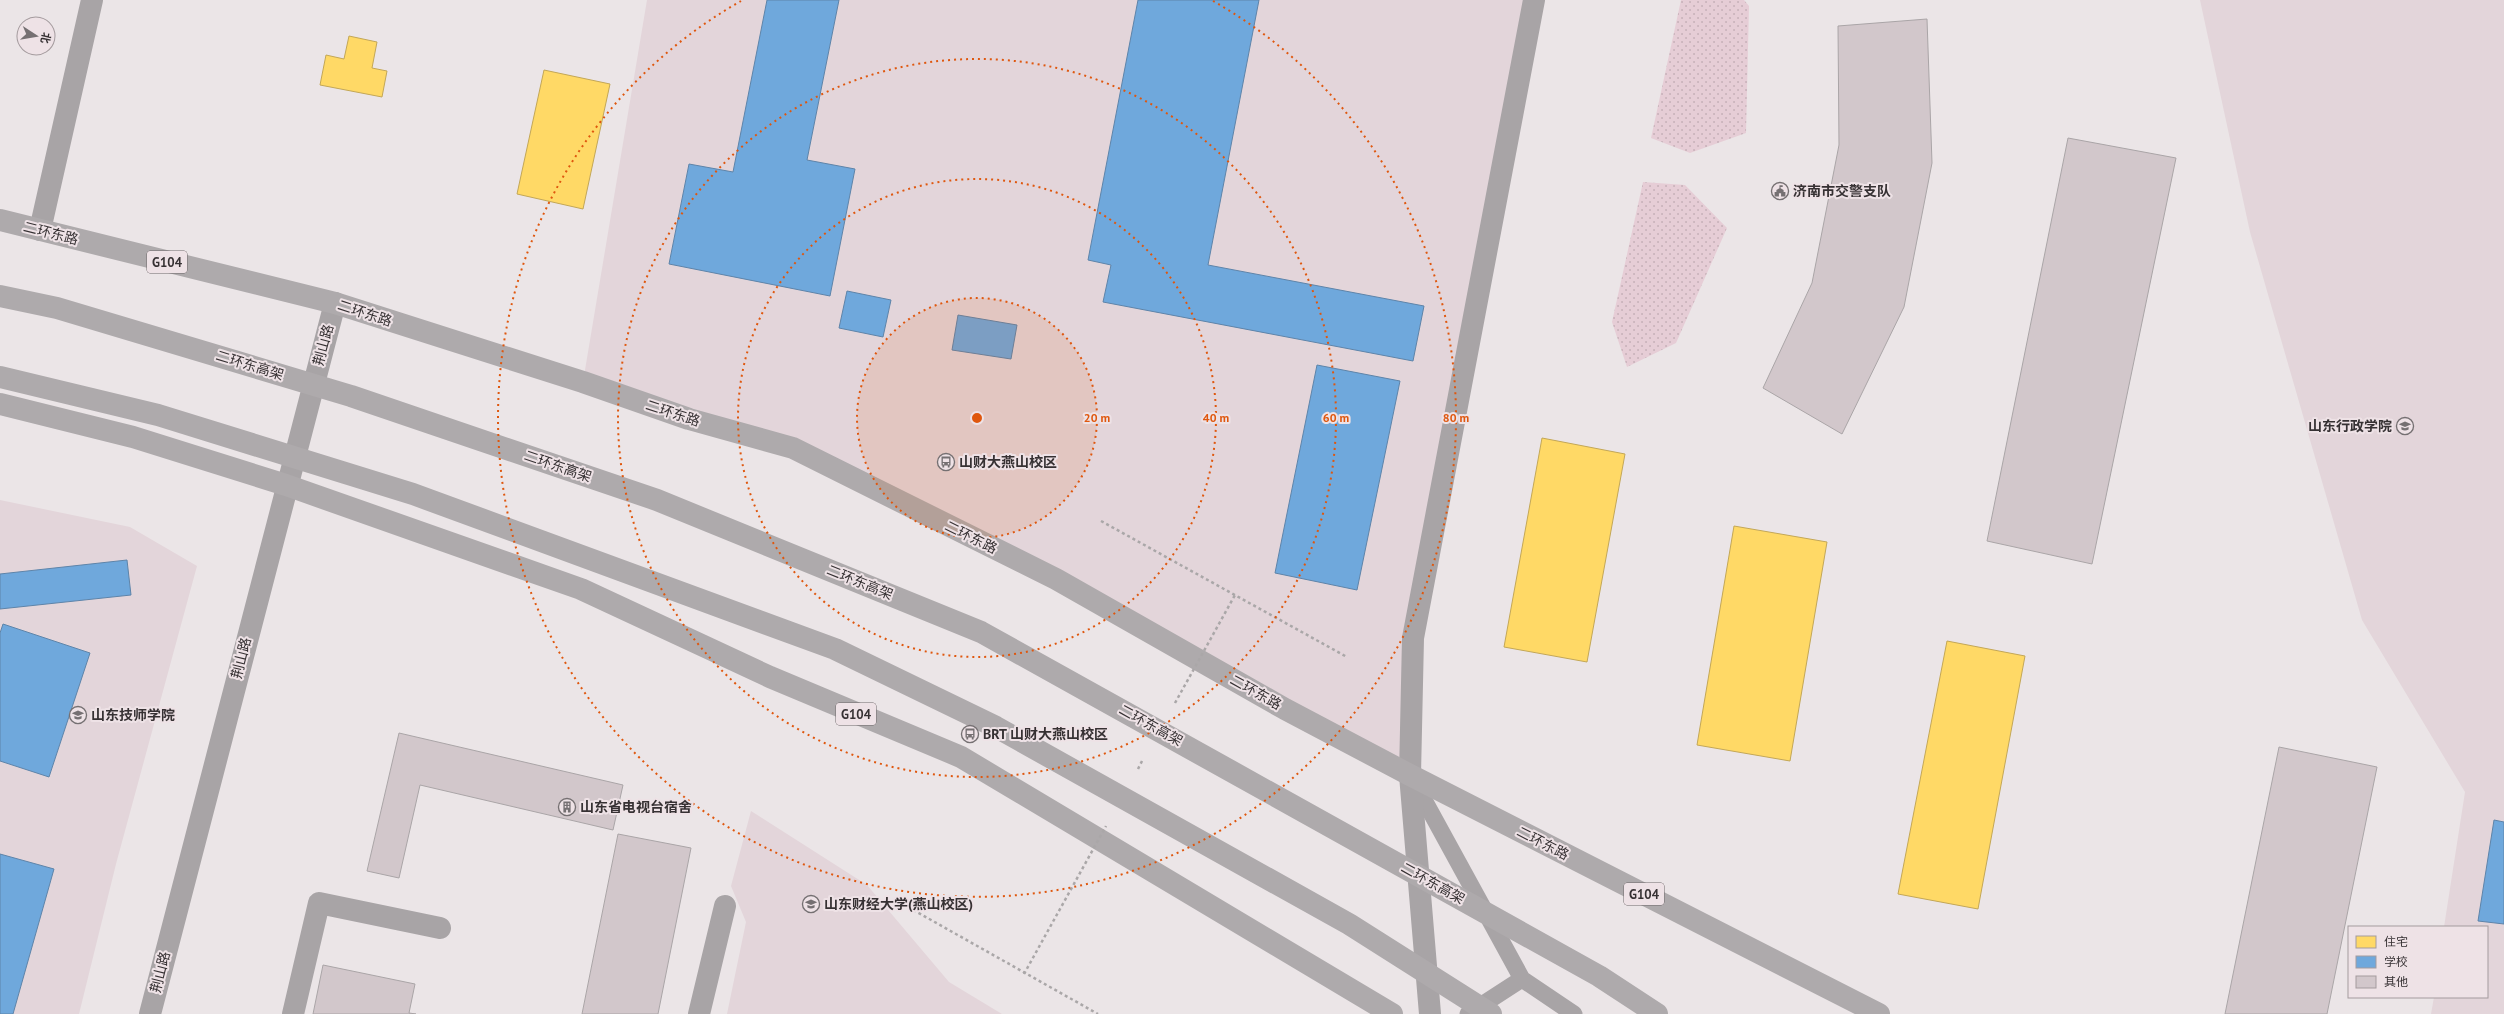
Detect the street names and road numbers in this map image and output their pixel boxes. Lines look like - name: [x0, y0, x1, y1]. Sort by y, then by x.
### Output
- street label: 二环东路: [22, 217, 80, 249]
- road number: G104: [147, 251, 187, 273]
- street label: 二环东路: [336, 296, 394, 330]
- street label: 荆山路: [309, 322, 337, 368]
- street label: 二环东高架: [214, 346, 286, 384]
- street label: 二环东路: [644, 396, 702, 430]
- street label: 二环东高架: [522, 446, 594, 486]
- street label: 二环东路: [942, 517, 1000, 557]
- street label: 二环东高架: [824, 561, 896, 603]
- street label: 荆山路: [227, 635, 255, 681]
- street label: 二环东路: [1227, 671, 1285, 713]
- street label: 二环东高架: [1116, 700, 1186, 750]
- road number: G104: [836, 703, 876, 725]
- street label: 二环东路: [1514, 822, 1572, 864]
- street label: 二环东高架: [1398, 858, 1468, 908]
- road number: G104: [1624, 883, 1664, 905]
- street label: 荆山路: [146, 949, 174, 995]

